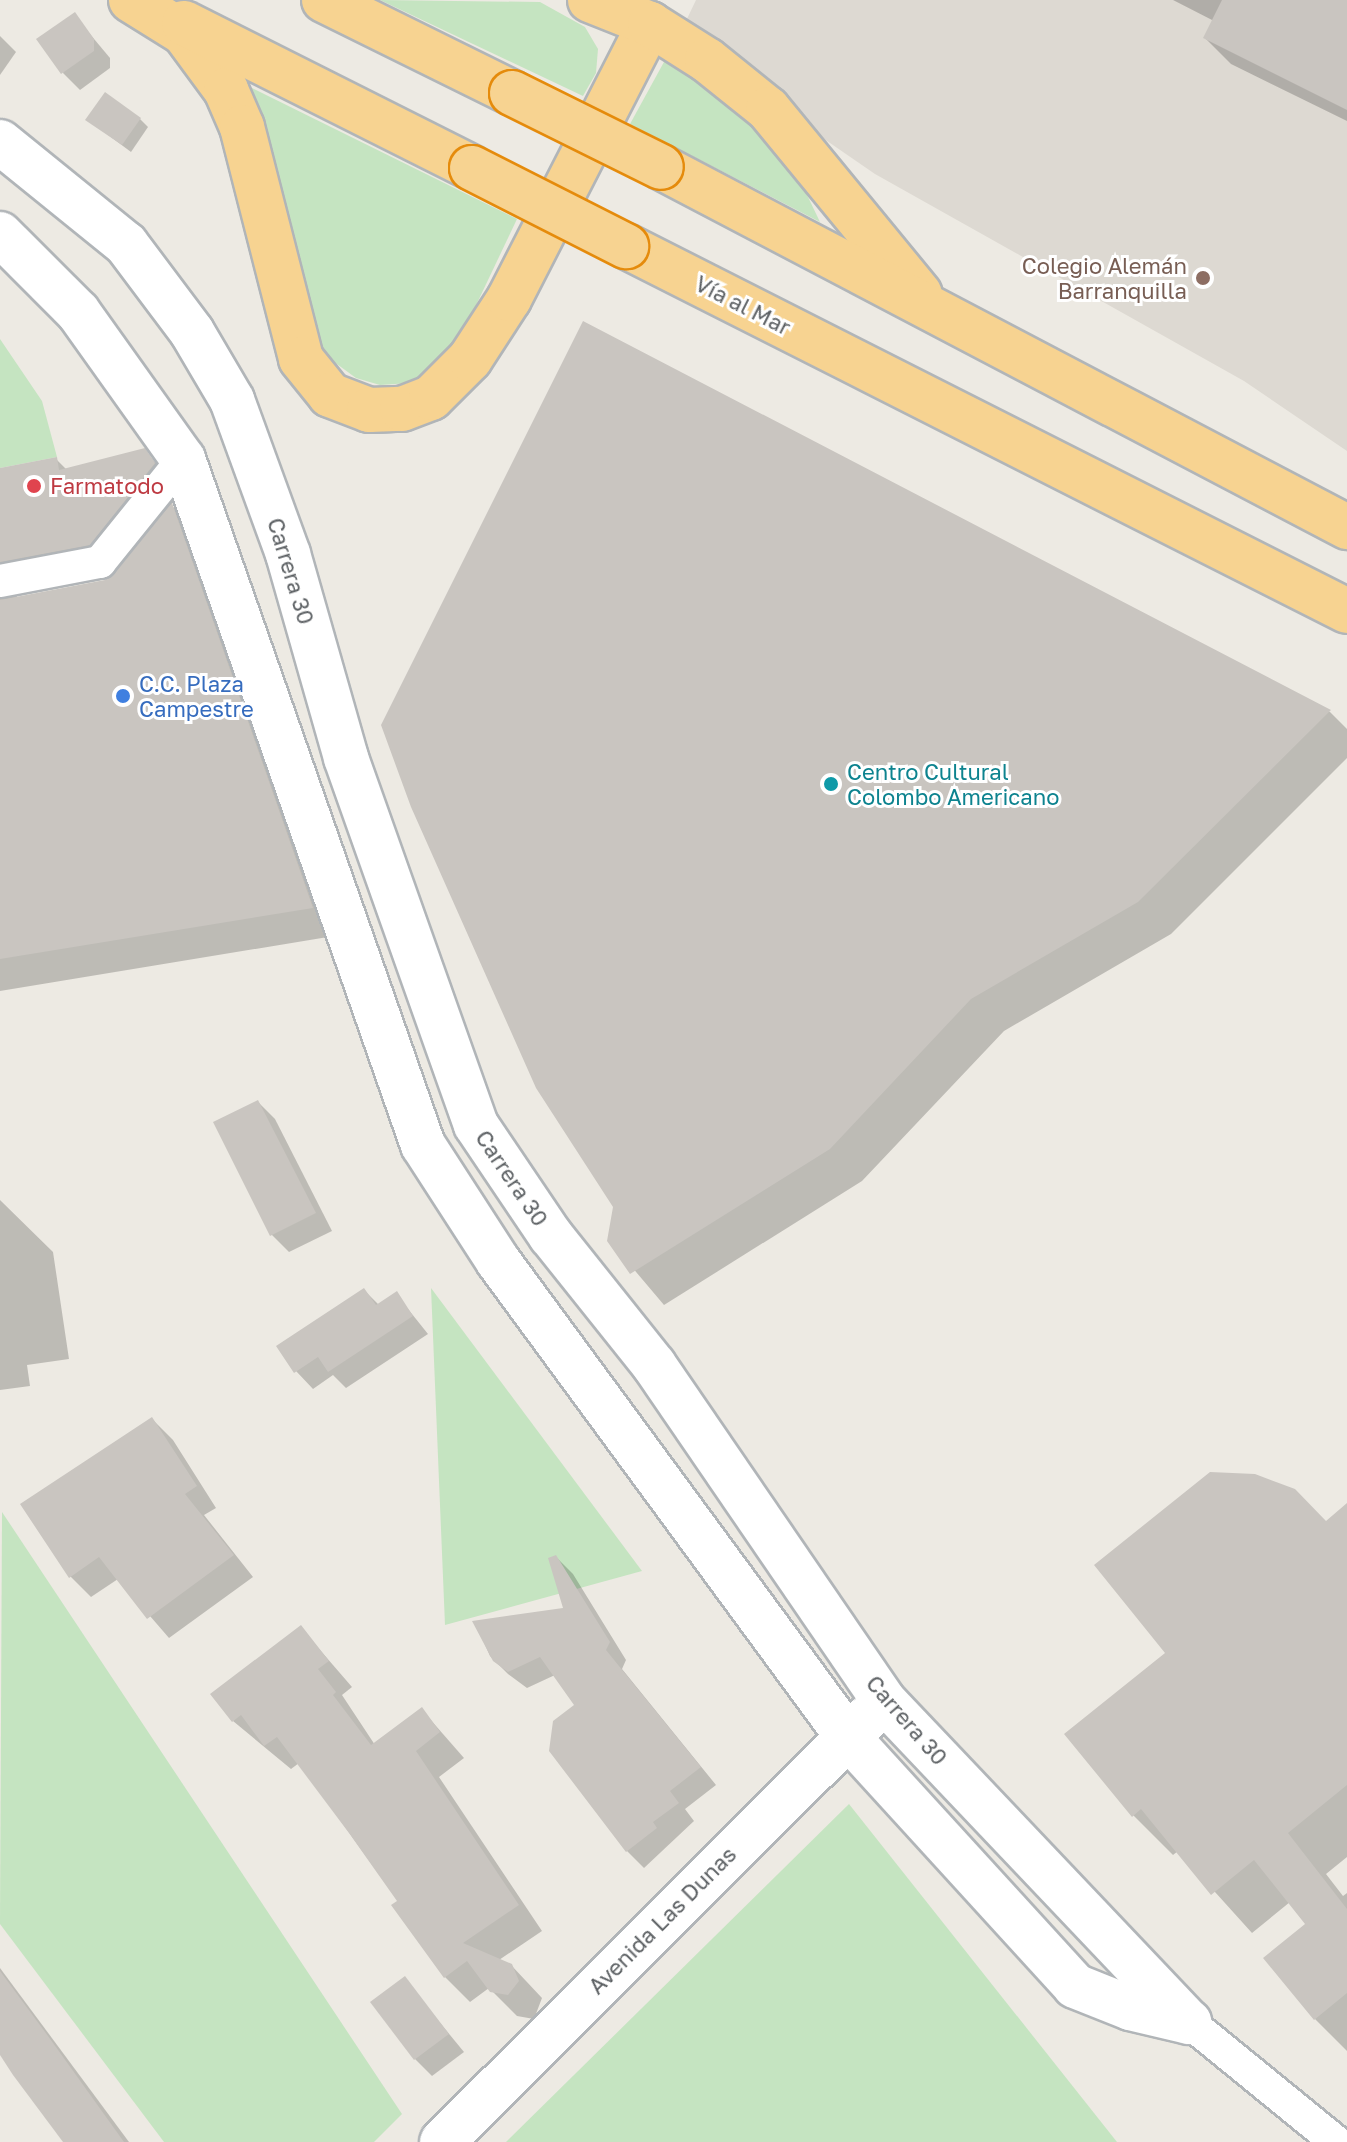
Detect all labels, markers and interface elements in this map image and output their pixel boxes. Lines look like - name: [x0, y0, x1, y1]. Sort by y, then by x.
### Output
- place label: Colegio Alemán Barranquilla: [1022, 252, 1187, 304]
- marker: Colegio Alemán Barranquilla: [1194, 269, 1212, 287]
- street label: Vía al Mar: [691, 270, 795, 340]
- place label: Farmatodo: [50, 473, 164, 499]
- marker: Farmatodo: [25, 477, 43, 495]
- street label: Carrera 30: [262, 515, 320, 627]
- place label: C.C. Plaza Campestre: [139, 670, 254, 722]
- marker: C.C. Plaza Campestre: [114, 687, 132, 705]
- place label: Centro Cultural Colombo Americano: [847, 758, 1059, 810]
- marker: Centro Cultural Colombo Americano: [822, 775, 840, 793]
- street label: Carrera 30: [470, 1125, 554, 1231]
- street label: Carrera 30: [861, 1670, 953, 1770]
- street label: Avenida Las Dunas: [583, 1841, 741, 1999]

